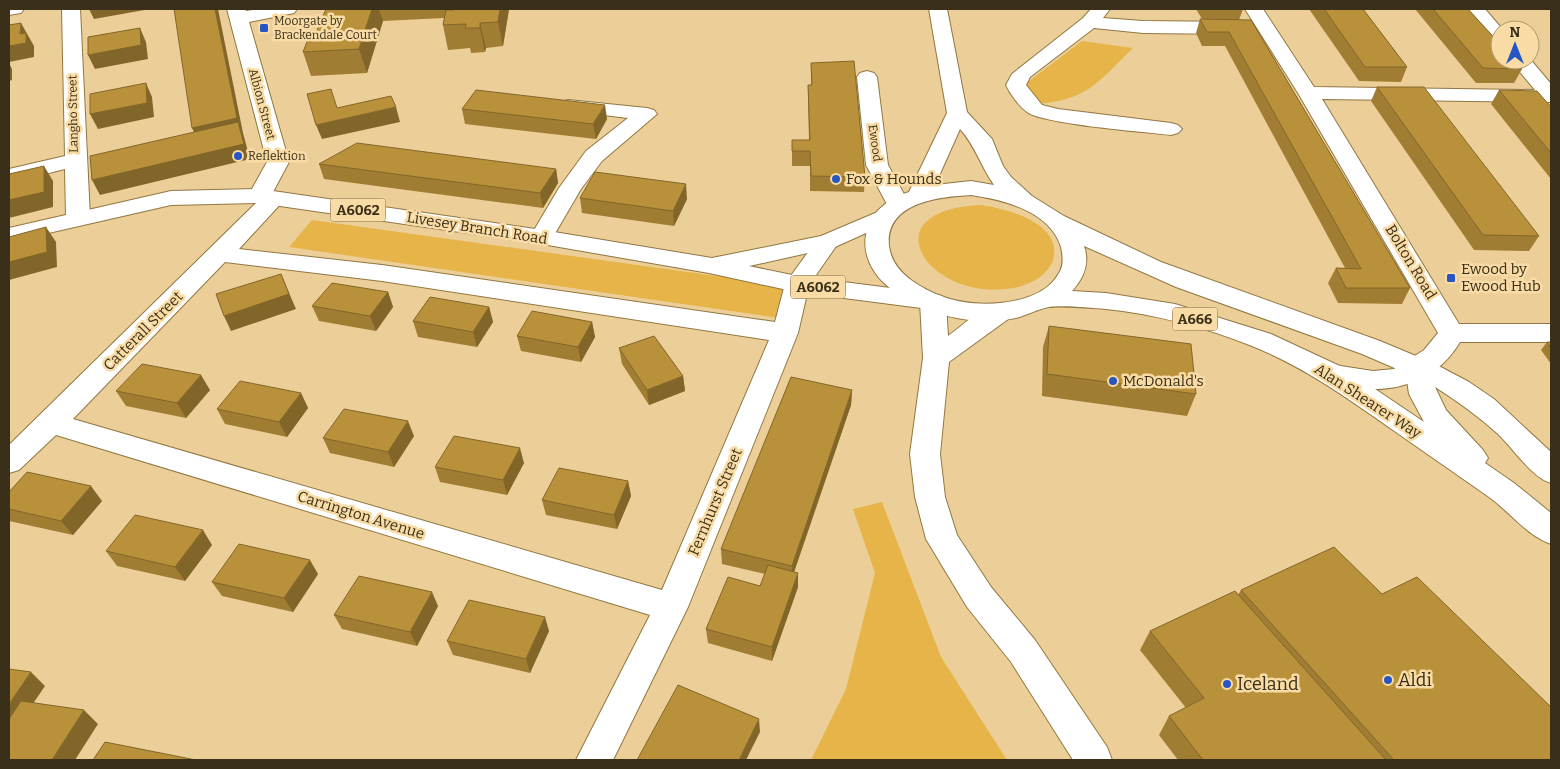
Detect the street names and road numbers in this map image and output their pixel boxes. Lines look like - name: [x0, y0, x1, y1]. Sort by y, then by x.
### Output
- street label: Albion Street: [246, 67, 278, 142]
- street label: Langho Street: [65, 74, 81, 153]
- street label: Ewood: [865, 124, 885, 162]
- road number: A6062: [330, 198, 386, 222]
- street label: Livesey Branch Road: [405, 208, 549, 248]
- street label: Bolton Road: [1382, 221, 1440, 303]
- road number: A6062: [790, 276, 846, 298]
- street label: Catterall Street: [100, 287, 187, 374]
- road number: A666: [1172, 308, 1218, 330]
- street label: Alan Shearer Way: [1311, 360, 1425, 442]
- street label: Fernhurst Street: [684, 445, 746, 558]
- street label: Carrington Avenue: [295, 487, 427, 543]

